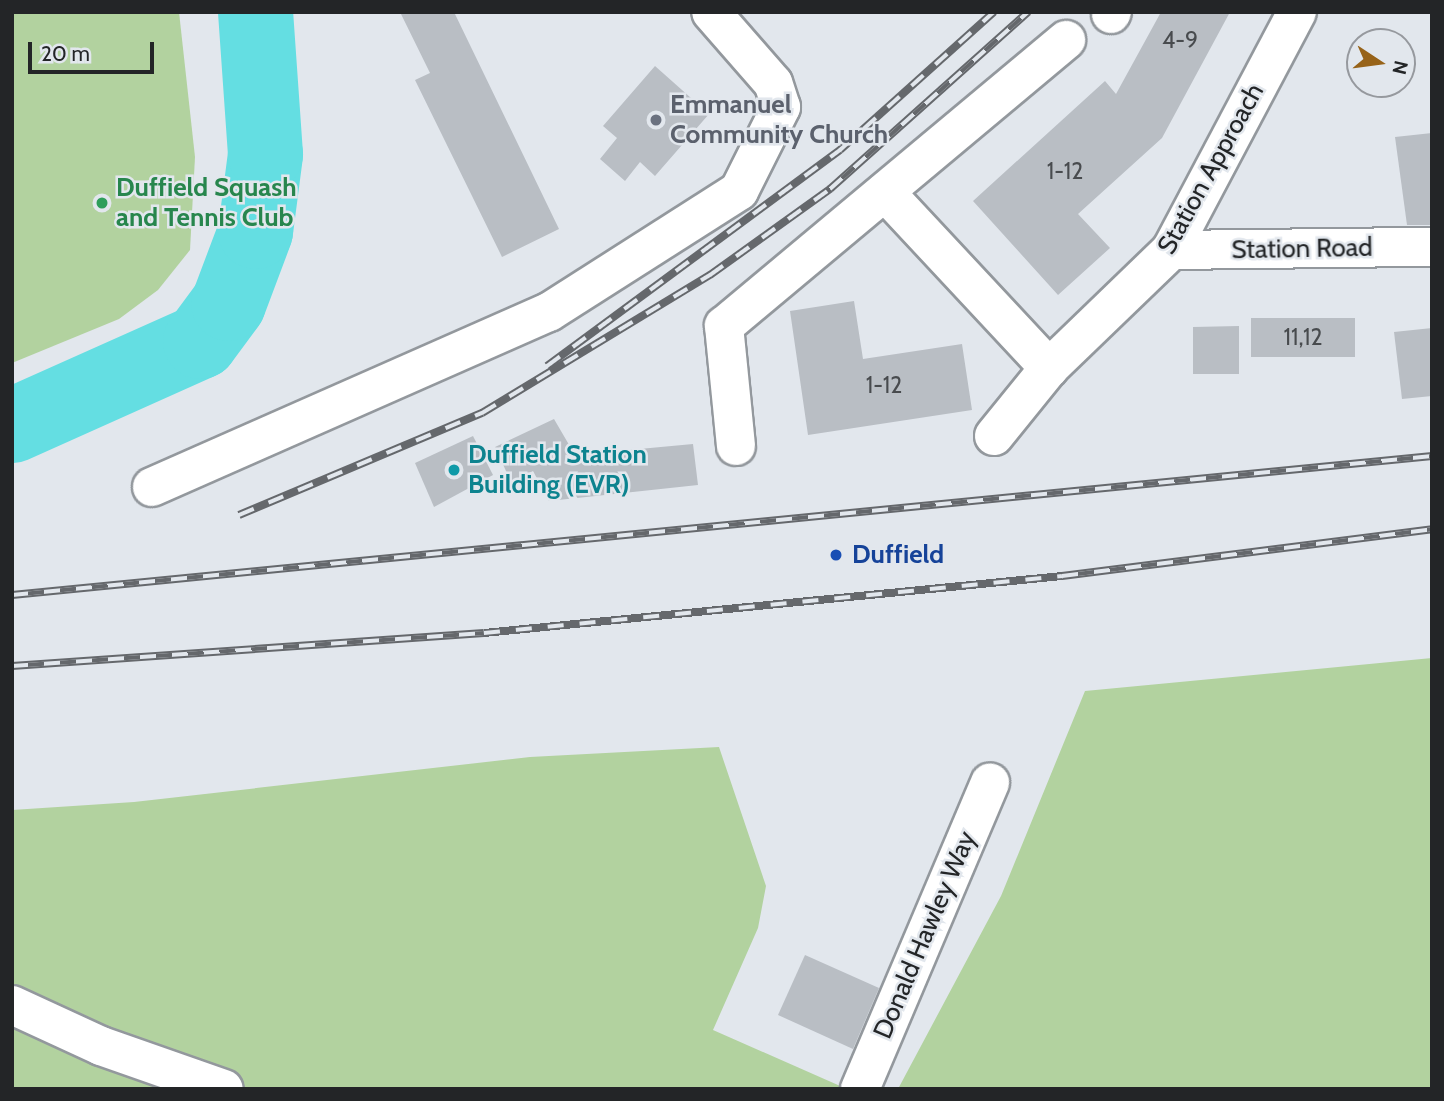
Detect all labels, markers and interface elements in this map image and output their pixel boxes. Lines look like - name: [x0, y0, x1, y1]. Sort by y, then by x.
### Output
- house number: 4-9: [1162, 26, 1198, 54]
- scale bar: [32, 28, 158, 72]
- north arrow: [1346, 28, 1416, 98]
- text: 20 m: [41, 41, 90, 66]
- text: N: [1387, 58, 1413, 77]
- street label: Station Approach: [1151, 78, 1271, 260]
- place label: Emmanuel Community Church: [670, 89, 888, 150]
- marker: Emmanuel Community Church: [648, 112, 664, 128]
- house number: 1-12: [1047, 157, 1083, 185]
- place label: Duffield Squash and Tennis Club: [116, 172, 297, 234]
- marker: Duffield Squash and Tennis Club: [94, 195, 110, 211]
- street label: Station Road: [1231, 232, 1373, 266]
- house number: 11,12: [1283, 323, 1323, 351]
- house number: 1-12: [866, 371, 902, 399]
- place label: Duffield Station Building (EVR): [468, 439, 647, 500]
- marker: Duffield Station Building (EVR): [446, 462, 462, 478]
- place label: Duffield: [852, 539, 944, 571]
- marker: Duffield: [826, 545, 846, 565]
- street label: Donald Hawley Way: [867, 827, 983, 1043]

